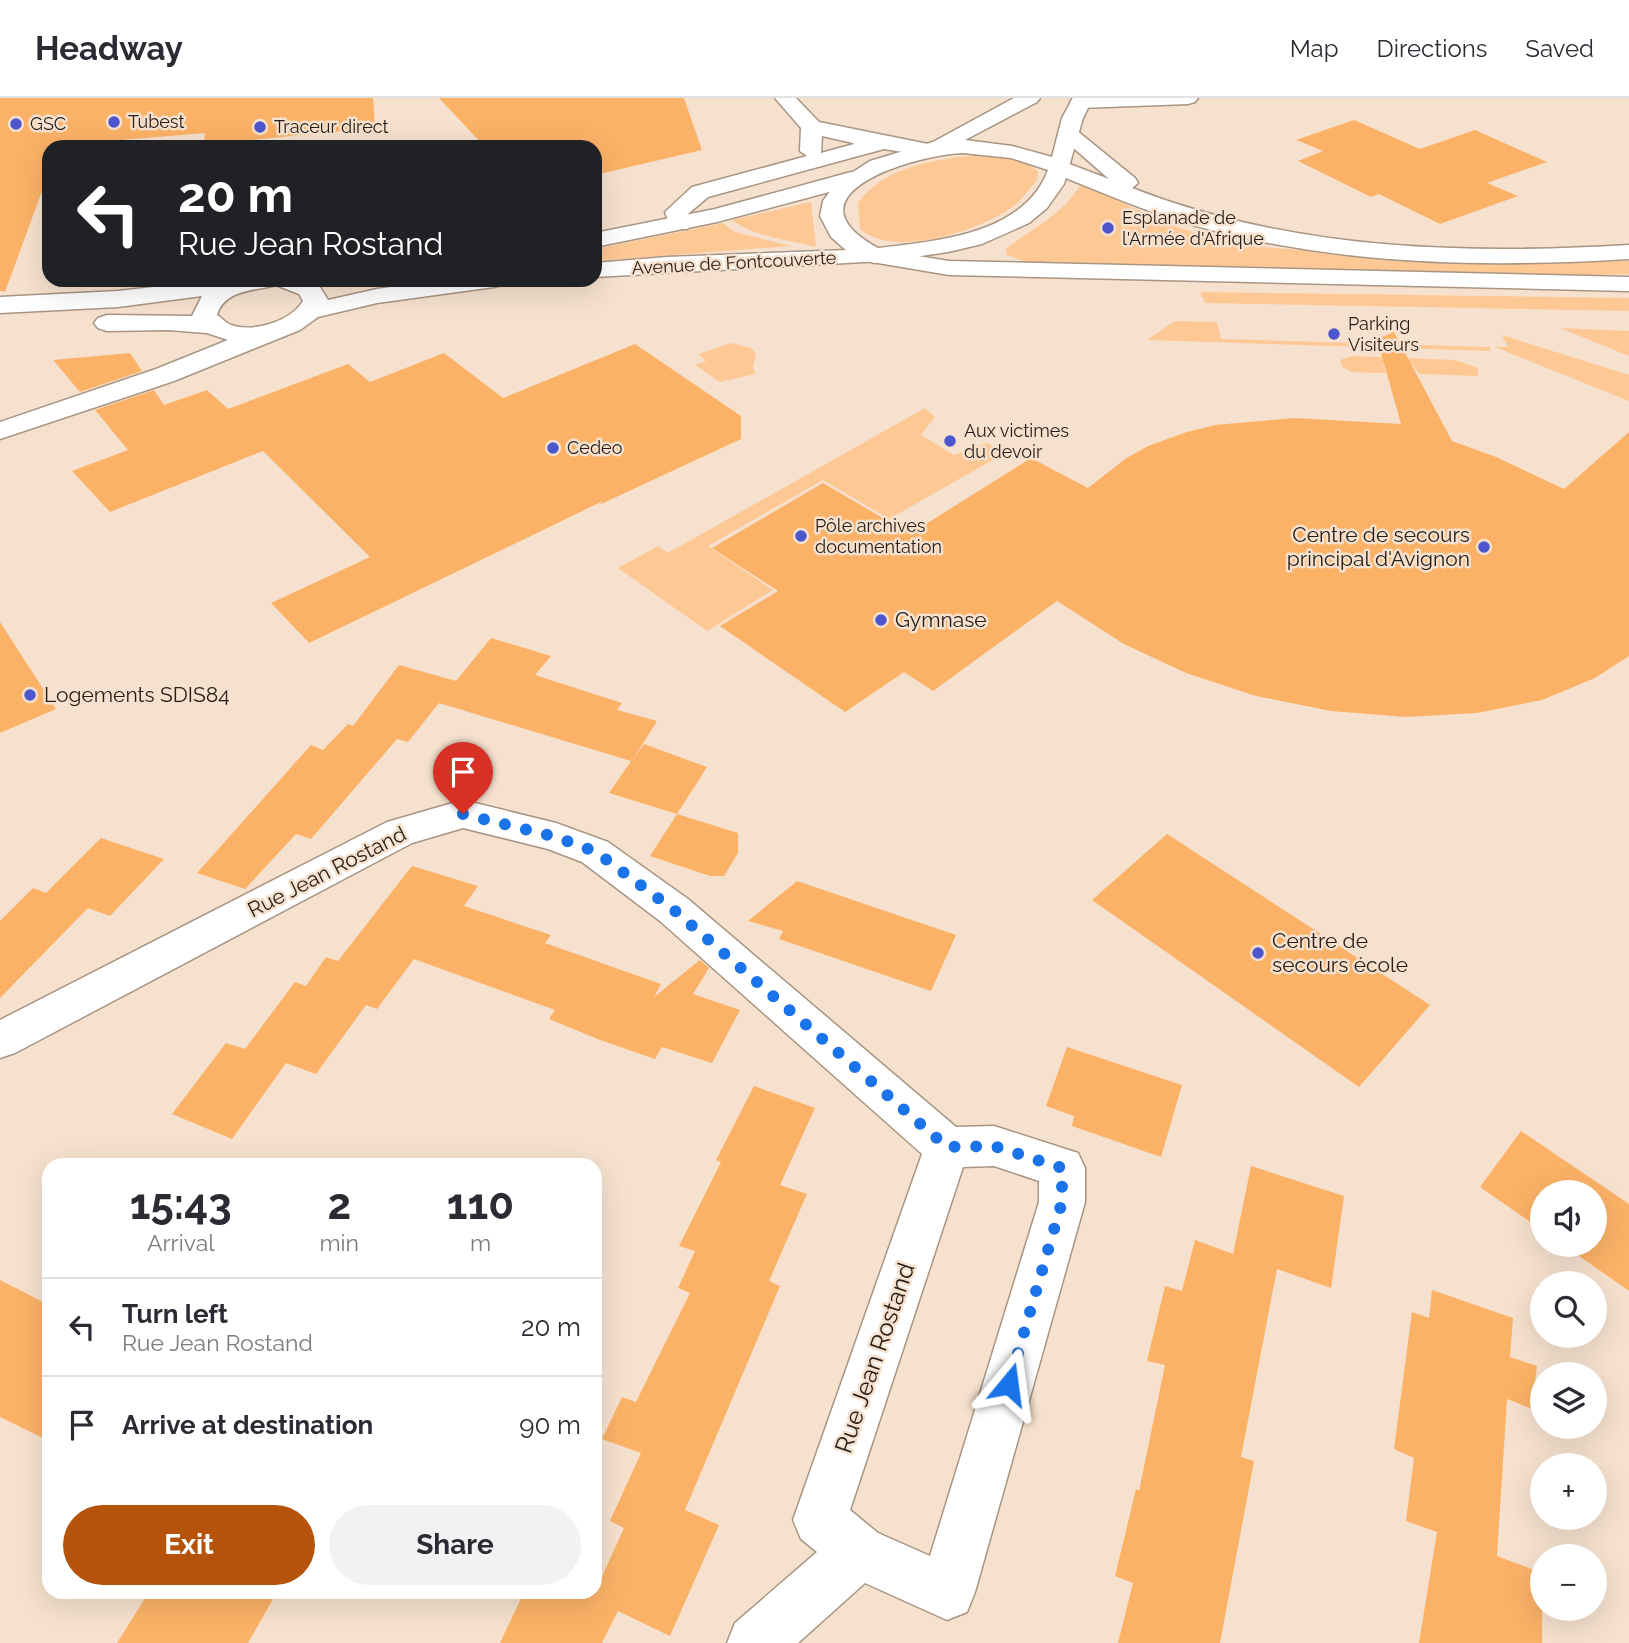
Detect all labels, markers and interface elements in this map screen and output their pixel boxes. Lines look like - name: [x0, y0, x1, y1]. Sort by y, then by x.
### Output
- text: Headway: [35, 29, 183, 68]
- text: Map: [1290, 34, 1339, 63]
- text: Directions: [1377, 34, 1487, 63]
- text: Saved: [1525, 34, 1594, 63]
- place label: Tubest: [128, 111, 185, 132]
- place label: GSC: [30, 113, 66, 134]
- marker: Tubest: [106, 114, 122, 130]
- marker: GSC: [8, 116, 24, 132]
- place label: Traceur direct: [274, 116, 389, 137]
- marker: Traceur direct: [252, 119, 268, 135]
- text: 20 m: [178, 166, 293, 223]
- icon: left: [63, 168, 154, 259]
- place label: Esplanade de l'Armée d'Afrique: [1122, 207, 1264, 249]
- marker: Esplanade de l'Armée d'Afrique: [1100, 220, 1116, 236]
- text: Rue Jean Rostand: [178, 225, 443, 262]
- street label: Avenue de Fontcouverte: [631, 247, 837, 278]
- place label: Parking Visiteurs: [1348, 313, 1419, 355]
- marker: Parking Visiteurs: [1326, 326, 1342, 342]
- place label: Aux victimes du devoir: [964, 420, 1069, 462]
- marker: Aux victimes du devoir: [942, 433, 958, 449]
- place label: Cedeo: [567, 437, 623, 458]
- marker: Cedeo: [545, 440, 561, 456]
- place label: Pôle archives documentation: [815, 515, 942, 557]
- place label: Centre de secours principal d'Avignon: [1287, 522, 1470, 571]
- marker: Pôle archives documentation: [793, 528, 809, 544]
- marker: Centre de secours principal d'Avignon: [1476, 539, 1492, 555]
- place label: Gymnase: [895, 607, 987, 632]
- marker: Gymnase: [873, 612, 889, 628]
- place label: Logements SDIS84: [44, 682, 230, 707]
- marker: Logements SDIS84: [22, 687, 38, 703]
- pin: [433, 742, 493, 814]
- icon: arrive: [444, 753, 482, 791]
- street label: Rue Jean Rostand: [243, 821, 410, 922]
- place label: Centre de secours école: [1272, 928, 1408, 977]
- marker: Centre de secours école: [1250, 945, 1266, 961]
- text: 15:43: [130, 1180, 232, 1229]
- text: 2: [327, 1180, 351, 1229]
- text: 110: [447, 1180, 514, 1229]
- map controls: [1530, 1180, 1607, 1621]
- button: sound: [1530, 1180, 1607, 1257]
- text: Arrival: [147, 1229, 214, 1256]
- text: min: [319, 1229, 359, 1256]
- text: m: [470, 1229, 491, 1256]
- street label: Rue Jean Rostand: [828, 1259, 921, 1457]
- button: search: [1530, 1271, 1607, 1348]
- text: Turn left: [122, 1299, 228, 1329]
- icon: left: [63, 1308, 101, 1346]
- text: 20 m: [521, 1312, 581, 1342]
- text: Rue Jean Rostand: [122, 1329, 313, 1356]
- position arrow: [972, 1347, 1046, 1421]
- button: layers: [1530, 1362, 1607, 1439]
- icon: arrive: [63, 1406, 101, 1444]
- text: Arrive at destination: [122, 1410, 373, 1440]
- text: 90 m: [519, 1410, 581, 1440]
- button: +: [1530, 1453, 1607, 1530]
- button: Exit: [63, 1505, 315, 1585]
- button: Share: [329, 1505, 581, 1585]
- button: −: [1530, 1544, 1607, 1621]

